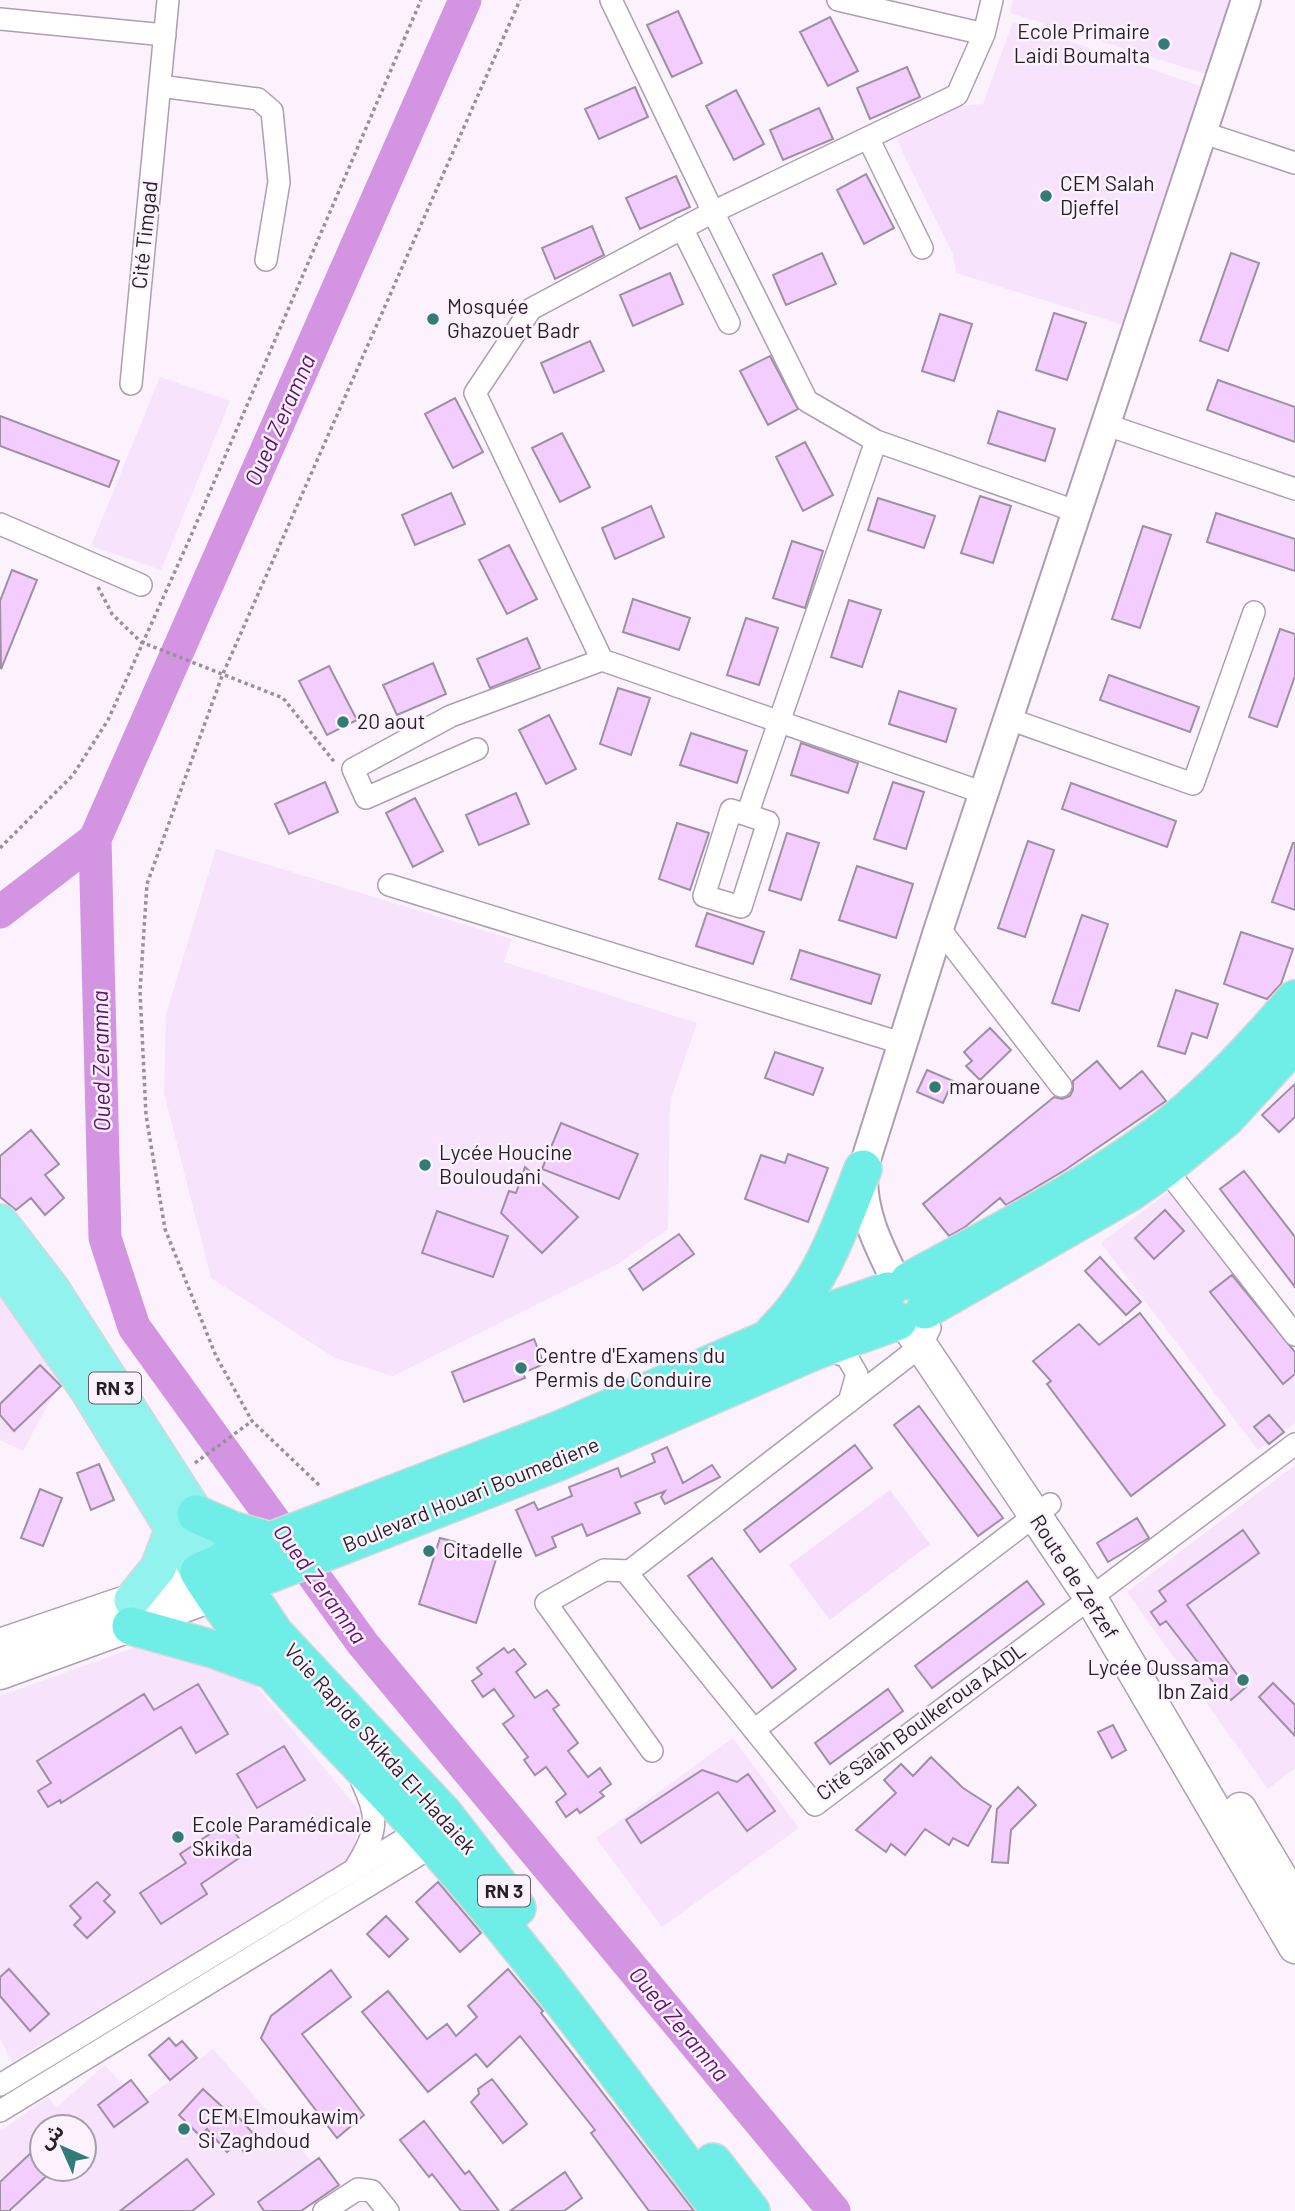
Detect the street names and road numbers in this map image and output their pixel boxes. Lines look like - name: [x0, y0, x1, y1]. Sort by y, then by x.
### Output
- street label: Cité Timgad: [125, 180, 162, 290]
- road number: RN 3: [89, 1372, 141, 1404]
- street label: Boulevard Houari Boumediene: [339, 1431, 602, 1557]
- street label: Route de Zefzef: [1026, 1509, 1125, 1643]
- street label: Cité Salah Boulkeroua AADL: [811, 1636, 1030, 1805]
- street label: Voie Rapide Skikda El-Hadaiek: [280, 1637, 482, 1859]
- road number: RN 3: [478, 1876, 530, 1907]

